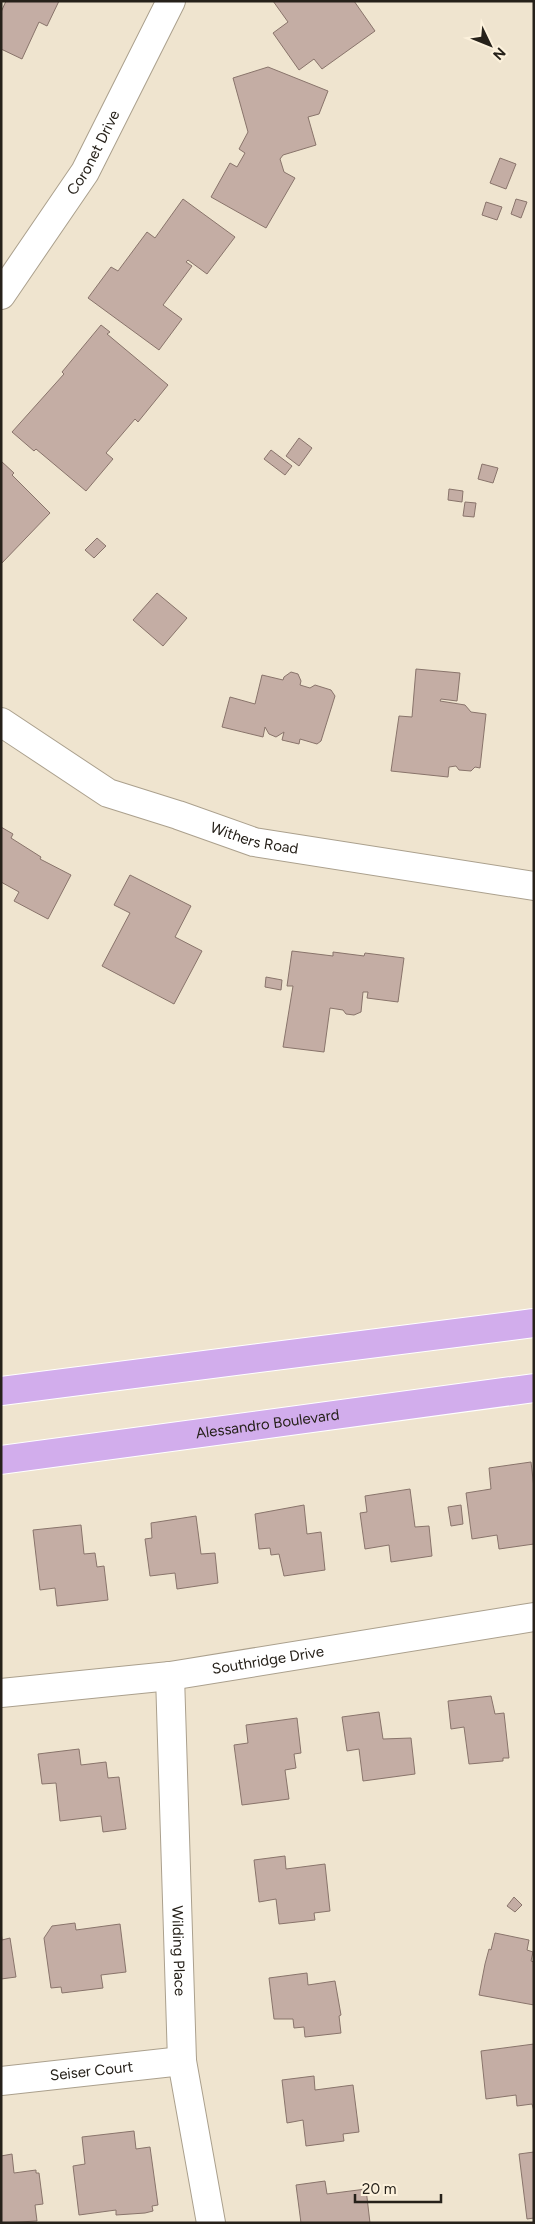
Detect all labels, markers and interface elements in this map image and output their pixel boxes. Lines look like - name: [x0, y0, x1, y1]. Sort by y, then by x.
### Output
- north arrow: [465, 20, 515, 70]
- text: N: [489, 44, 509, 63]
- street label: Coronet Drive: [63, 107, 124, 199]
- street label: Withers Road: [208, 818, 300, 858]
- street label: Alessandro Boulevard: [195, 1405, 340, 1443]
- street label: Southridge Drive: [211, 1642, 325, 1678]
- street label: Wilding Place: [168, 1905, 189, 1996]
- street label: Seiser Court: [49, 2057, 134, 2085]
- scale bar: [355, 2172, 441, 2204]
- text: 20 m: [362, 2180, 396, 2198]

